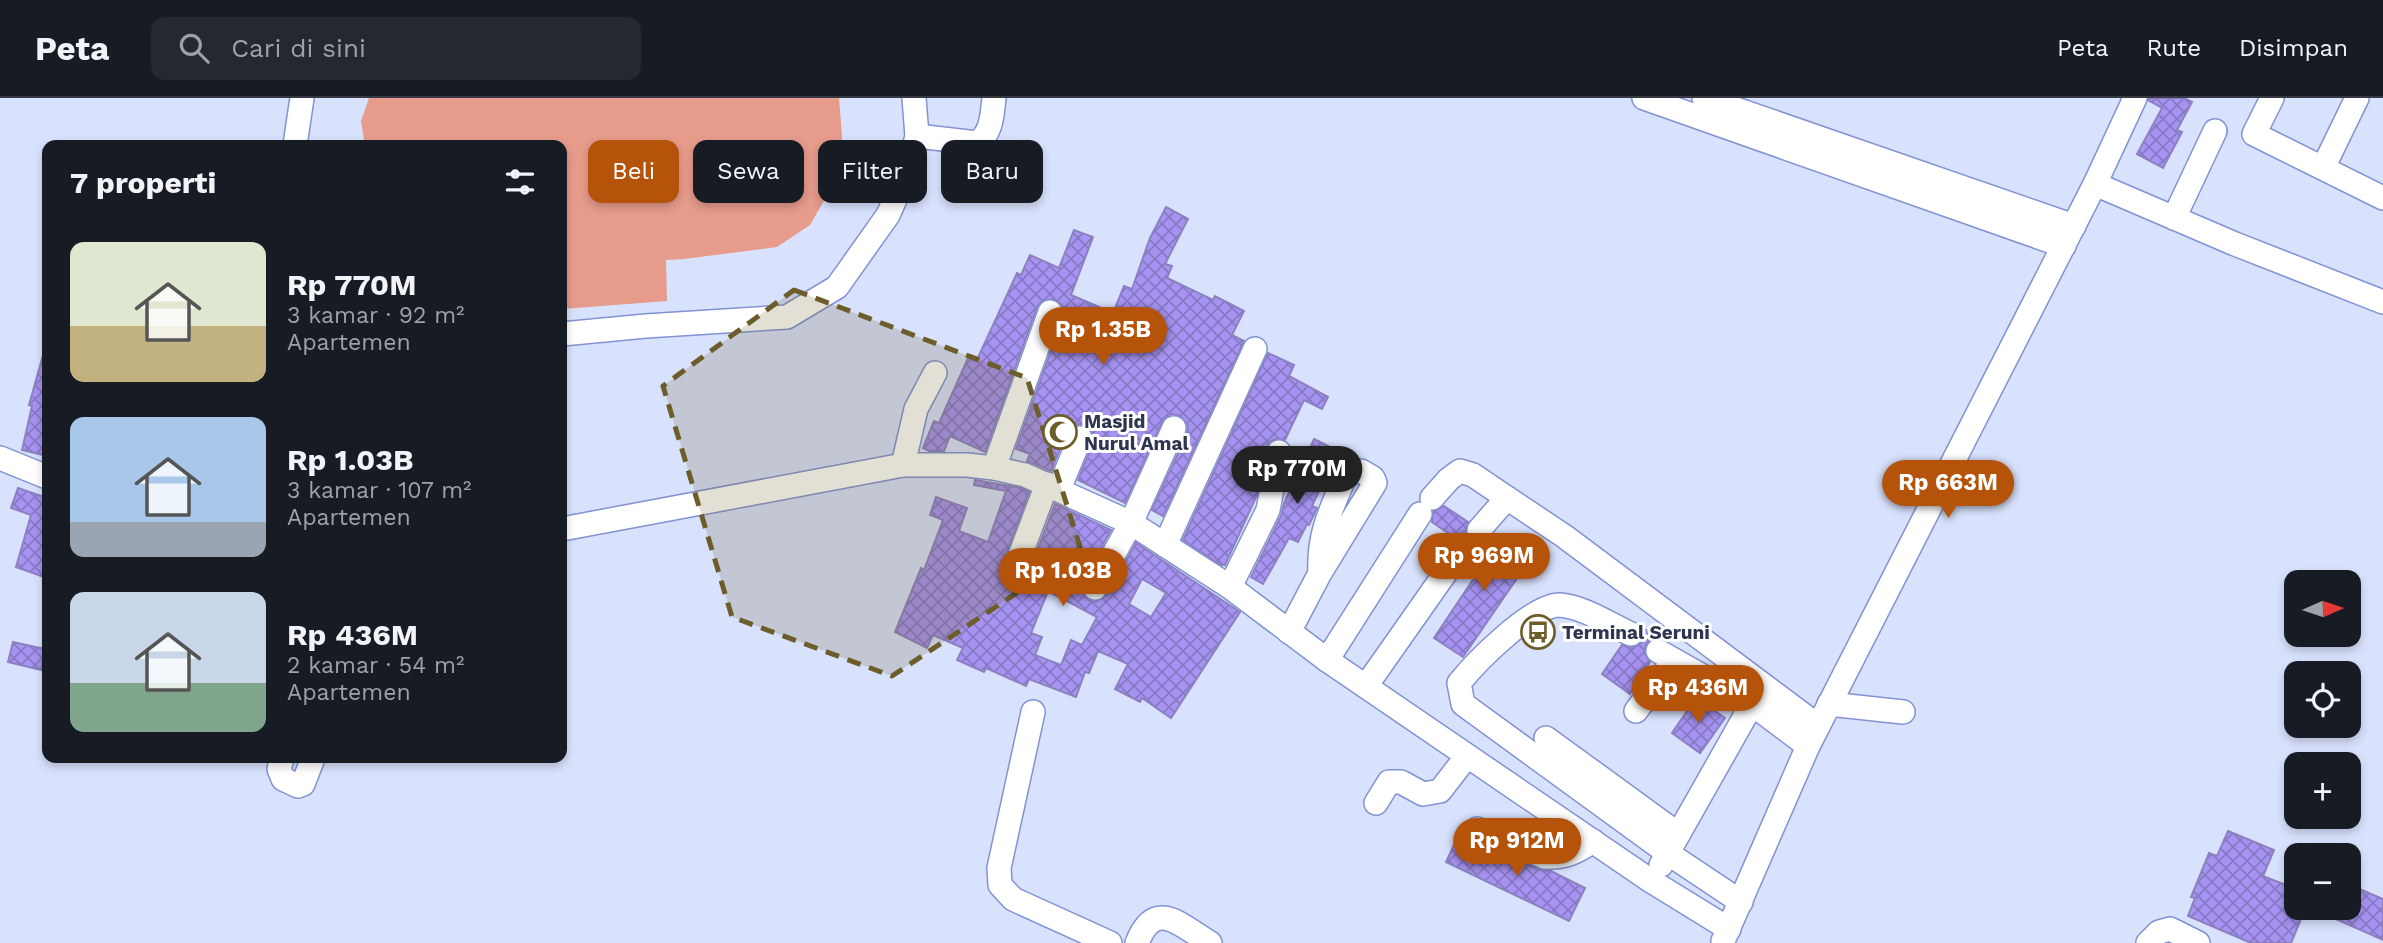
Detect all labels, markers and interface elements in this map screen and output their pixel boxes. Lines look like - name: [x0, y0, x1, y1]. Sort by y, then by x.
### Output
- search box: [151, 17, 641, 80]
- text: Peta: [35, 29, 109, 68]
- icon: search: [175, 29, 213, 67]
- text: Cari di sini: [231, 33, 366, 63]
- text: Peta: [2057, 34, 2109, 62]
- text: Rute: [2147, 34, 2201, 62]
- text: Disimpan: [2239, 34, 2348, 62]
- chip: Beli: [588, 140, 679, 203]
- chip: Sewa: [693, 140, 804, 203]
- chip: Filter: [818, 140, 927, 203]
- chip: Baru: [941, 140, 1043, 203]
- icon: filters: [501, 163, 539, 201]
- text: 7 properti: [70, 165, 216, 200]
- text: Rp 770M: [287, 267, 416, 302]
- icon: home: [126, 270, 210, 354]
- text: 3 kamar · 92 m²: [287, 302, 465, 329]
- pin: Rp 1.35B: [1031, 308, 1175, 367]
- text: Rp 1.35B: [1055, 316, 1151, 343]
- text: Apartemen: [287, 329, 411, 356]
- place label: Masjid Nurul Amal: [1084, 410, 1189, 455]
- mosque icon: Masjid Nurul Amal: [1041, 413, 1079, 451]
- text: Rp 1.03B: [287, 442, 414, 477]
- icon: home: [126, 445, 210, 529]
- pin: Rp 770M: [1232, 446, 1362, 506]
- text: Rp 770M: [1247, 455, 1347, 482]
- pin: Rp 663M: [1883, 460, 2013, 520]
- text: Rp 663M: [1898, 469, 1998, 496]
- text: 3 kamar · 107 m²: [287, 477, 471, 504]
- text: Apartemen: [287, 504, 411, 531]
- pin: Rp 969M: [1419, 533, 1549, 593]
- text: Rp 969M: [1434, 542, 1534, 569]
- pin: Rp 1.03B: [991, 548, 1135, 608]
- text: Rp 1.03B: [1015, 557, 1111, 584]
- north arrow: [2284, 570, 2361, 648]
- map controls: [2284, 570, 2361, 920]
- bus stop icon: Terminal Seruni: [1519, 613, 1557, 651]
- text: Rp 436M: [287, 617, 418, 652]
- icon: home: [126, 620, 210, 704]
- place label: Terminal Seruni: [1562, 621, 1710, 644]
- text: 2 kamar · 54 m²: [287, 652, 464, 679]
- button: locate: [2284, 661, 2361, 738]
- pin: Rp 436M: [1633, 666, 1763, 725]
- text: Rp 436M: [1648, 674, 1748, 701]
- text: Apartemen: [287, 679, 411, 706]
- button: +: [2284, 752, 2361, 829]
- pin: Rp 912M: [1452, 818, 1582, 878]
- text: Rp 912M: [1469, 827, 1565, 854]
- button: −: [2284, 843, 2361, 920]

